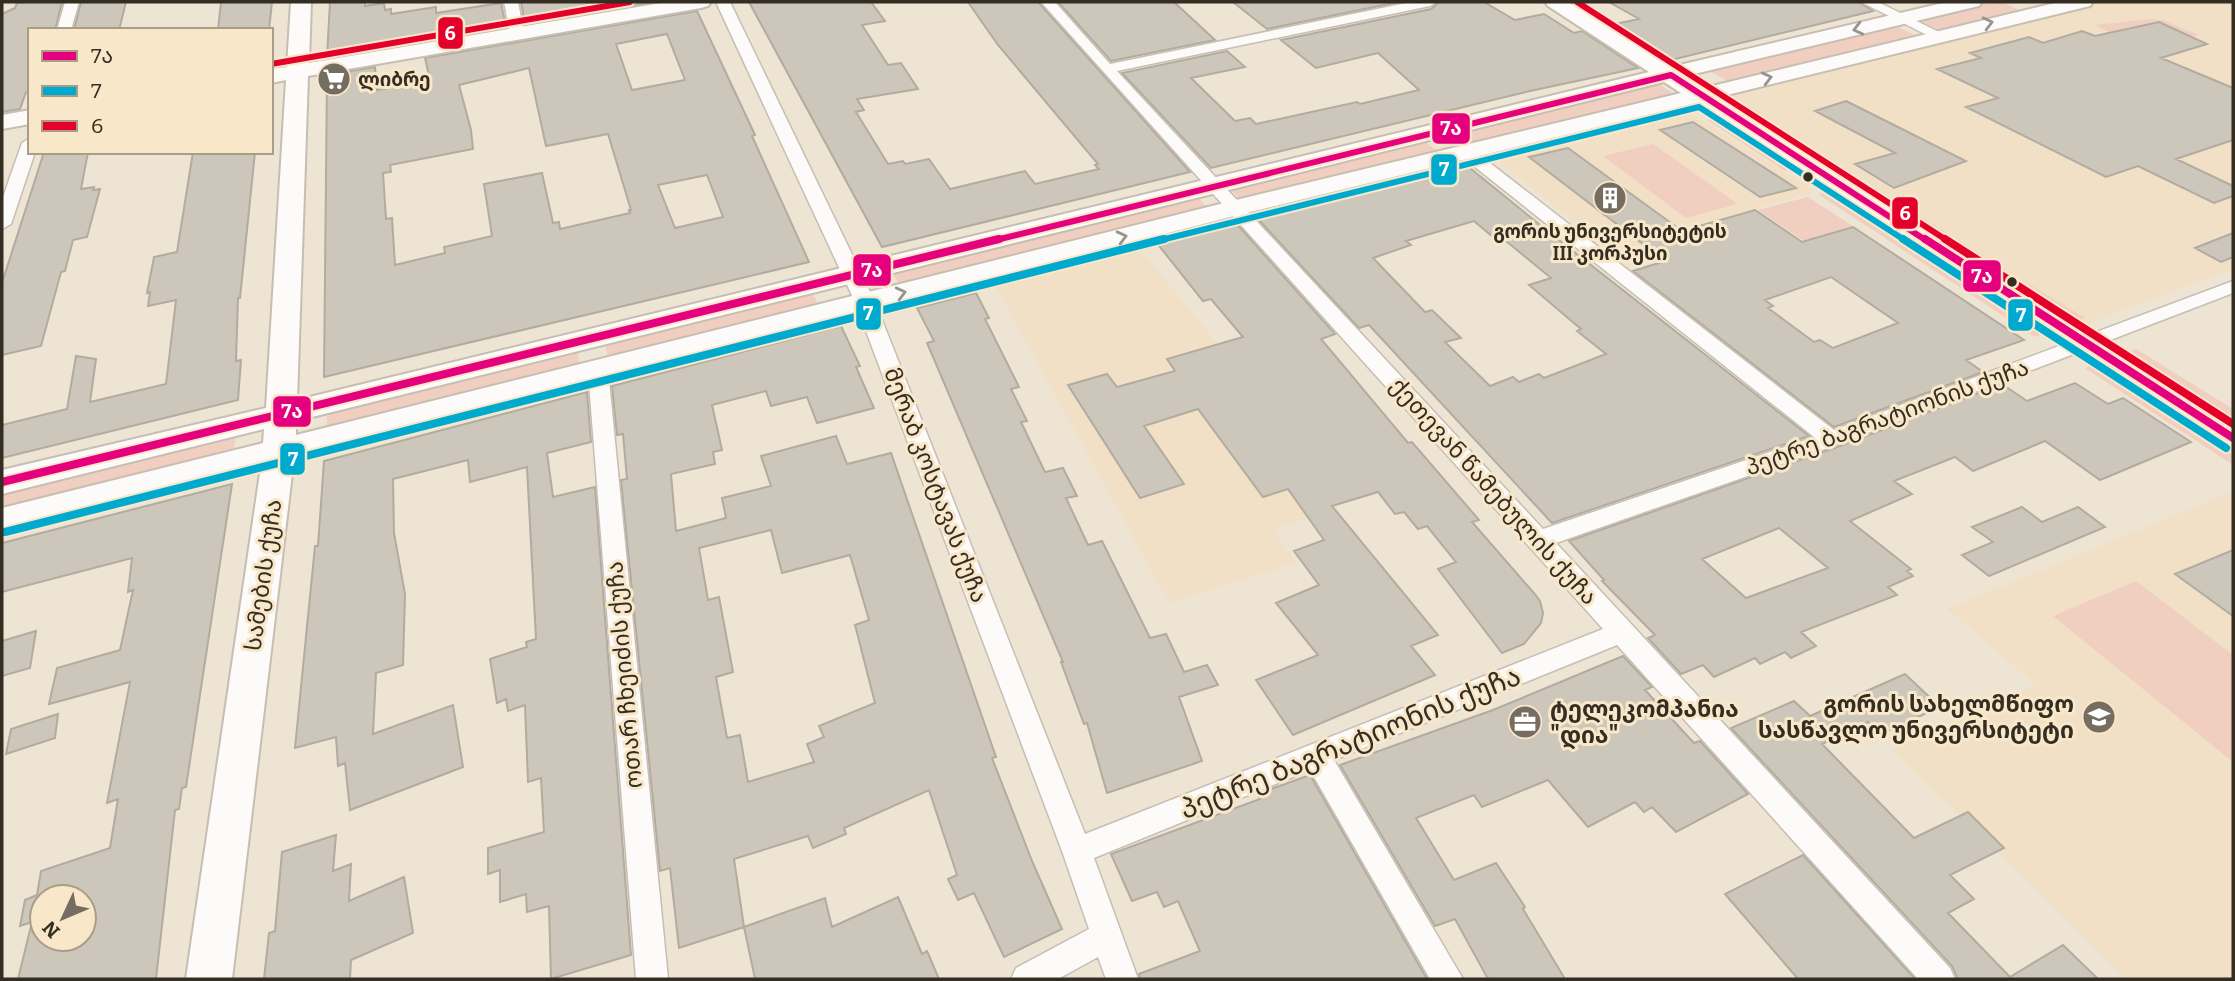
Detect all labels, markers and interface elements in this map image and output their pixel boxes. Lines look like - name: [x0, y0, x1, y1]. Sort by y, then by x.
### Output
- line badge: 6: [437, 16, 464, 50]
- one-way arrow: [1982, 17, 1994, 31]
- one-way arrow: [1852, 21, 1864, 35]
- text: 6: [444, 22, 456, 45]
- legend: [28, 28, 273, 154]
- text: 7ა: [91, 43, 113, 69]
- supermarket icon: ლიბრე: [315, 60, 353, 98]
- place label: ლიბრე: [358, 68, 431, 91]
- one-way arrow: [1761, 72, 1773, 86]
- text: 7: [91, 78, 102, 104]
- line badge: 7ა: [1431, 112, 1471, 145]
- text: 6: [91, 113, 103, 139]
- text: 7ა: [1440, 117, 1462, 140]
- line badge: 7: [1430, 153, 1458, 186]
- text: 7: [1439, 158, 1449, 181]
- unlabelled marker: [1801, 170, 1815, 184]
- building icon: გორის უნივერსიტეტის III კორპუსი: [1591, 179, 1629, 217]
- line badge: 6: [1891, 196, 1919, 230]
- text: 6: [1899, 202, 1911, 225]
- place label: გორის უნივერსიტეტის III კორპუსი: [1493, 220, 1727, 265]
- one-way arrow: [1116, 231, 1128, 245]
- line badge: 7ა: [852, 253, 892, 287]
- text: 7ა: [861, 259, 883, 282]
- line badge: 7ა: [1962, 259, 2002, 293]
- text: 7ა: [1971, 265, 1993, 288]
- unlabelled marker: [2005, 275, 2019, 289]
- one-way arrow: [895, 287, 907, 301]
- line badge: 7: [855, 297, 882, 331]
- line badge: 7: [2007, 298, 2034, 332]
- text: 7: [863, 302, 873, 325]
- text: 7: [2016, 304, 2026, 327]
- street label: პეტრე ბაგრატიონის ქუჩა: [1742, 353, 2032, 481]
- street label: მერაბ კოსტავას ქუჩა: [878, 363, 994, 607]
- street label: ქეთევან წამებულის ქუჩა: [1384, 372, 1604, 610]
- line badge: 7ა: [272, 395, 312, 428]
- text: 7ა: [281, 400, 303, 423]
- line badge: 7: [279, 442, 306, 476]
- text: 7: [288, 448, 298, 471]
- street label: სამების ქუჩა: [238, 497, 288, 653]
- street label: ოთარ ჩხეიძის ქუჩა: [600, 560, 648, 790]
- street label: პეტრე ბაგრატიონის ქუჩა: [1175, 659, 1525, 826]
- place label: გორის სახელმწიფო სასწავლო უნივერსიტეტი: [1758, 690, 2074, 744]
- place label: ტელეკომპანია "დია": [1550, 695, 1739, 750]
- school or university icon: გორის სახელმწიფო სასწავლო უნივერსიტეტი: [2080, 698, 2118, 736]
- office icon: ტელეკომპანია "დია": [1506, 703, 1544, 741]
- north arrow: [28, 883, 98, 953]
- text: N: [38, 916, 64, 943]

